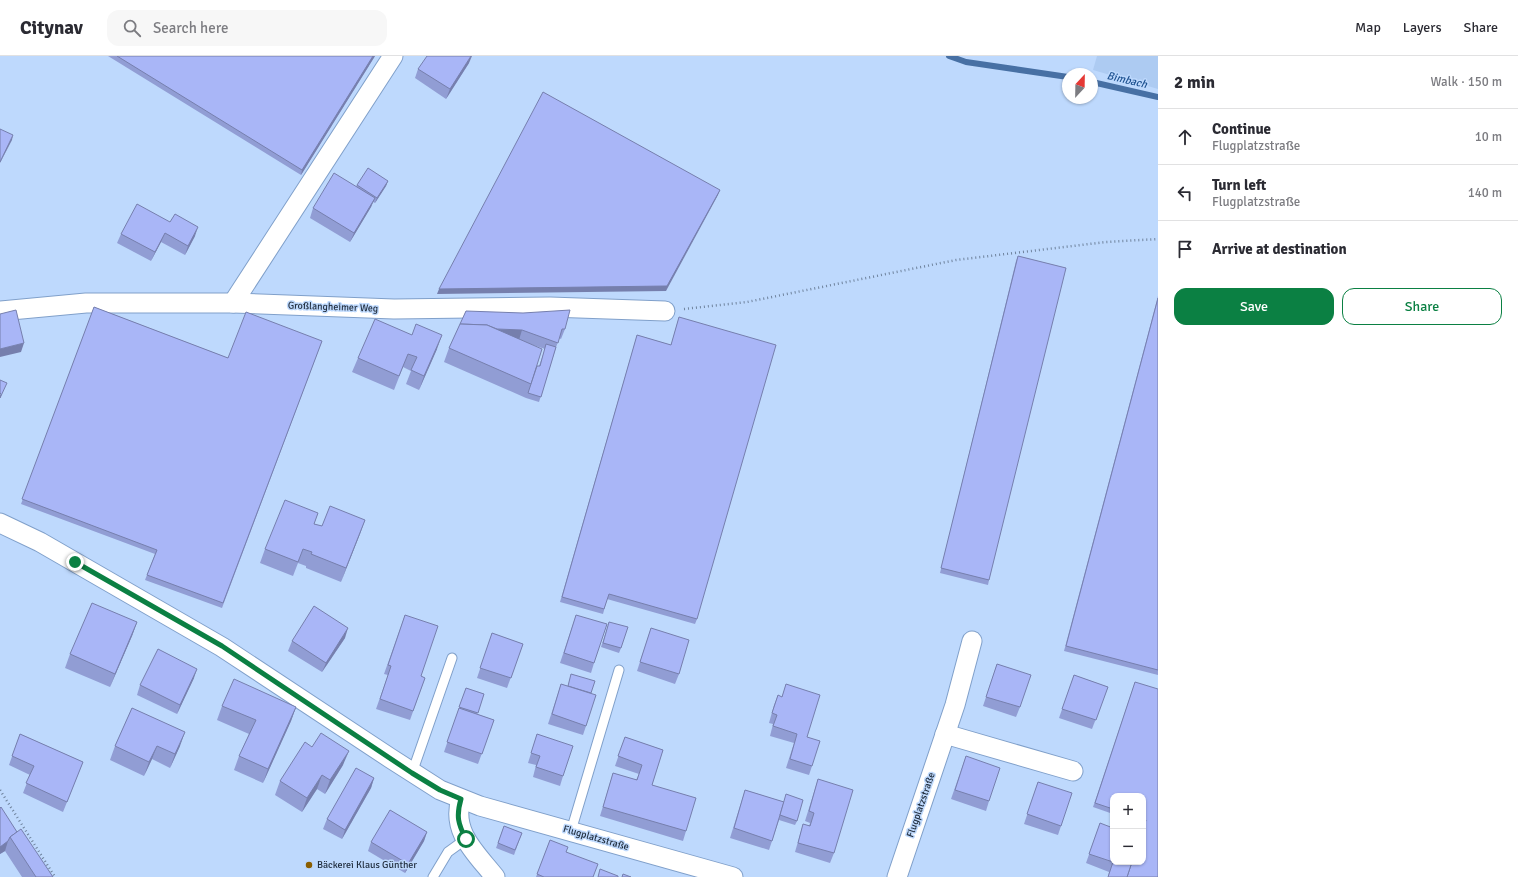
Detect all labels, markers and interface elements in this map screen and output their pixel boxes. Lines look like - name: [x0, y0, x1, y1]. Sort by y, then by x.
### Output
- search box: [107, 10, 387, 46]
- text: Citynav: [20, 16, 83, 40]
- icon: search: [121, 17, 143, 39]
- text: Search here: [153, 19, 229, 37]
- text: Map: [1355, 19, 1381, 36]
- text: Layers: [1403, 19, 1442, 36]
- text: Share: [1464, 19, 1498, 36]
- north arrow: [1062, 68, 1098, 104]
- water label: Bimbach: [1106, 69, 1149, 91]
- text: 2 min: [1174, 72, 1215, 93]
- text: Walk · 150 m: [1431, 74, 1502, 90]
- text: Continue: [1212, 120, 1271, 138]
- icon: ahead: [1174, 126, 1196, 148]
- text: 10 m: [1475, 129, 1502, 145]
- text: Flugplatzstraße: [1212, 138, 1300, 154]
- text: Turn left: [1212, 176, 1266, 194]
- icon: left: [1174, 182, 1196, 204]
- text: 140 m: [1468, 185, 1502, 201]
- text: Flugplatzstraße: [1212, 194, 1300, 210]
- icon: arrive: [1174, 238, 1196, 260]
- text: Arrive at destination: [1212, 240, 1347, 258]
- button: Save: [1174, 288, 1334, 325]
- button: Share: [1342, 288, 1502, 325]
- street label: Großlangheimer Weg: [288, 299, 378, 315]
- route end: [66, 553, 84, 571]
- street label: Flugplatzstraße: [904, 771, 938, 839]
- map controls: [1110, 793, 1146, 865]
- button: +: [1110, 793, 1146, 829]
- street label: Flugplatzstraße: [562, 823, 630, 853]
- button: −: [1110, 829, 1146, 865]
- route start: [457, 830, 475, 848]
- place label: Bäckerei Klaus Günther: [317, 859, 417, 871]
- marker: Bäckerei Klaus Günther: [304, 860, 314, 870]

